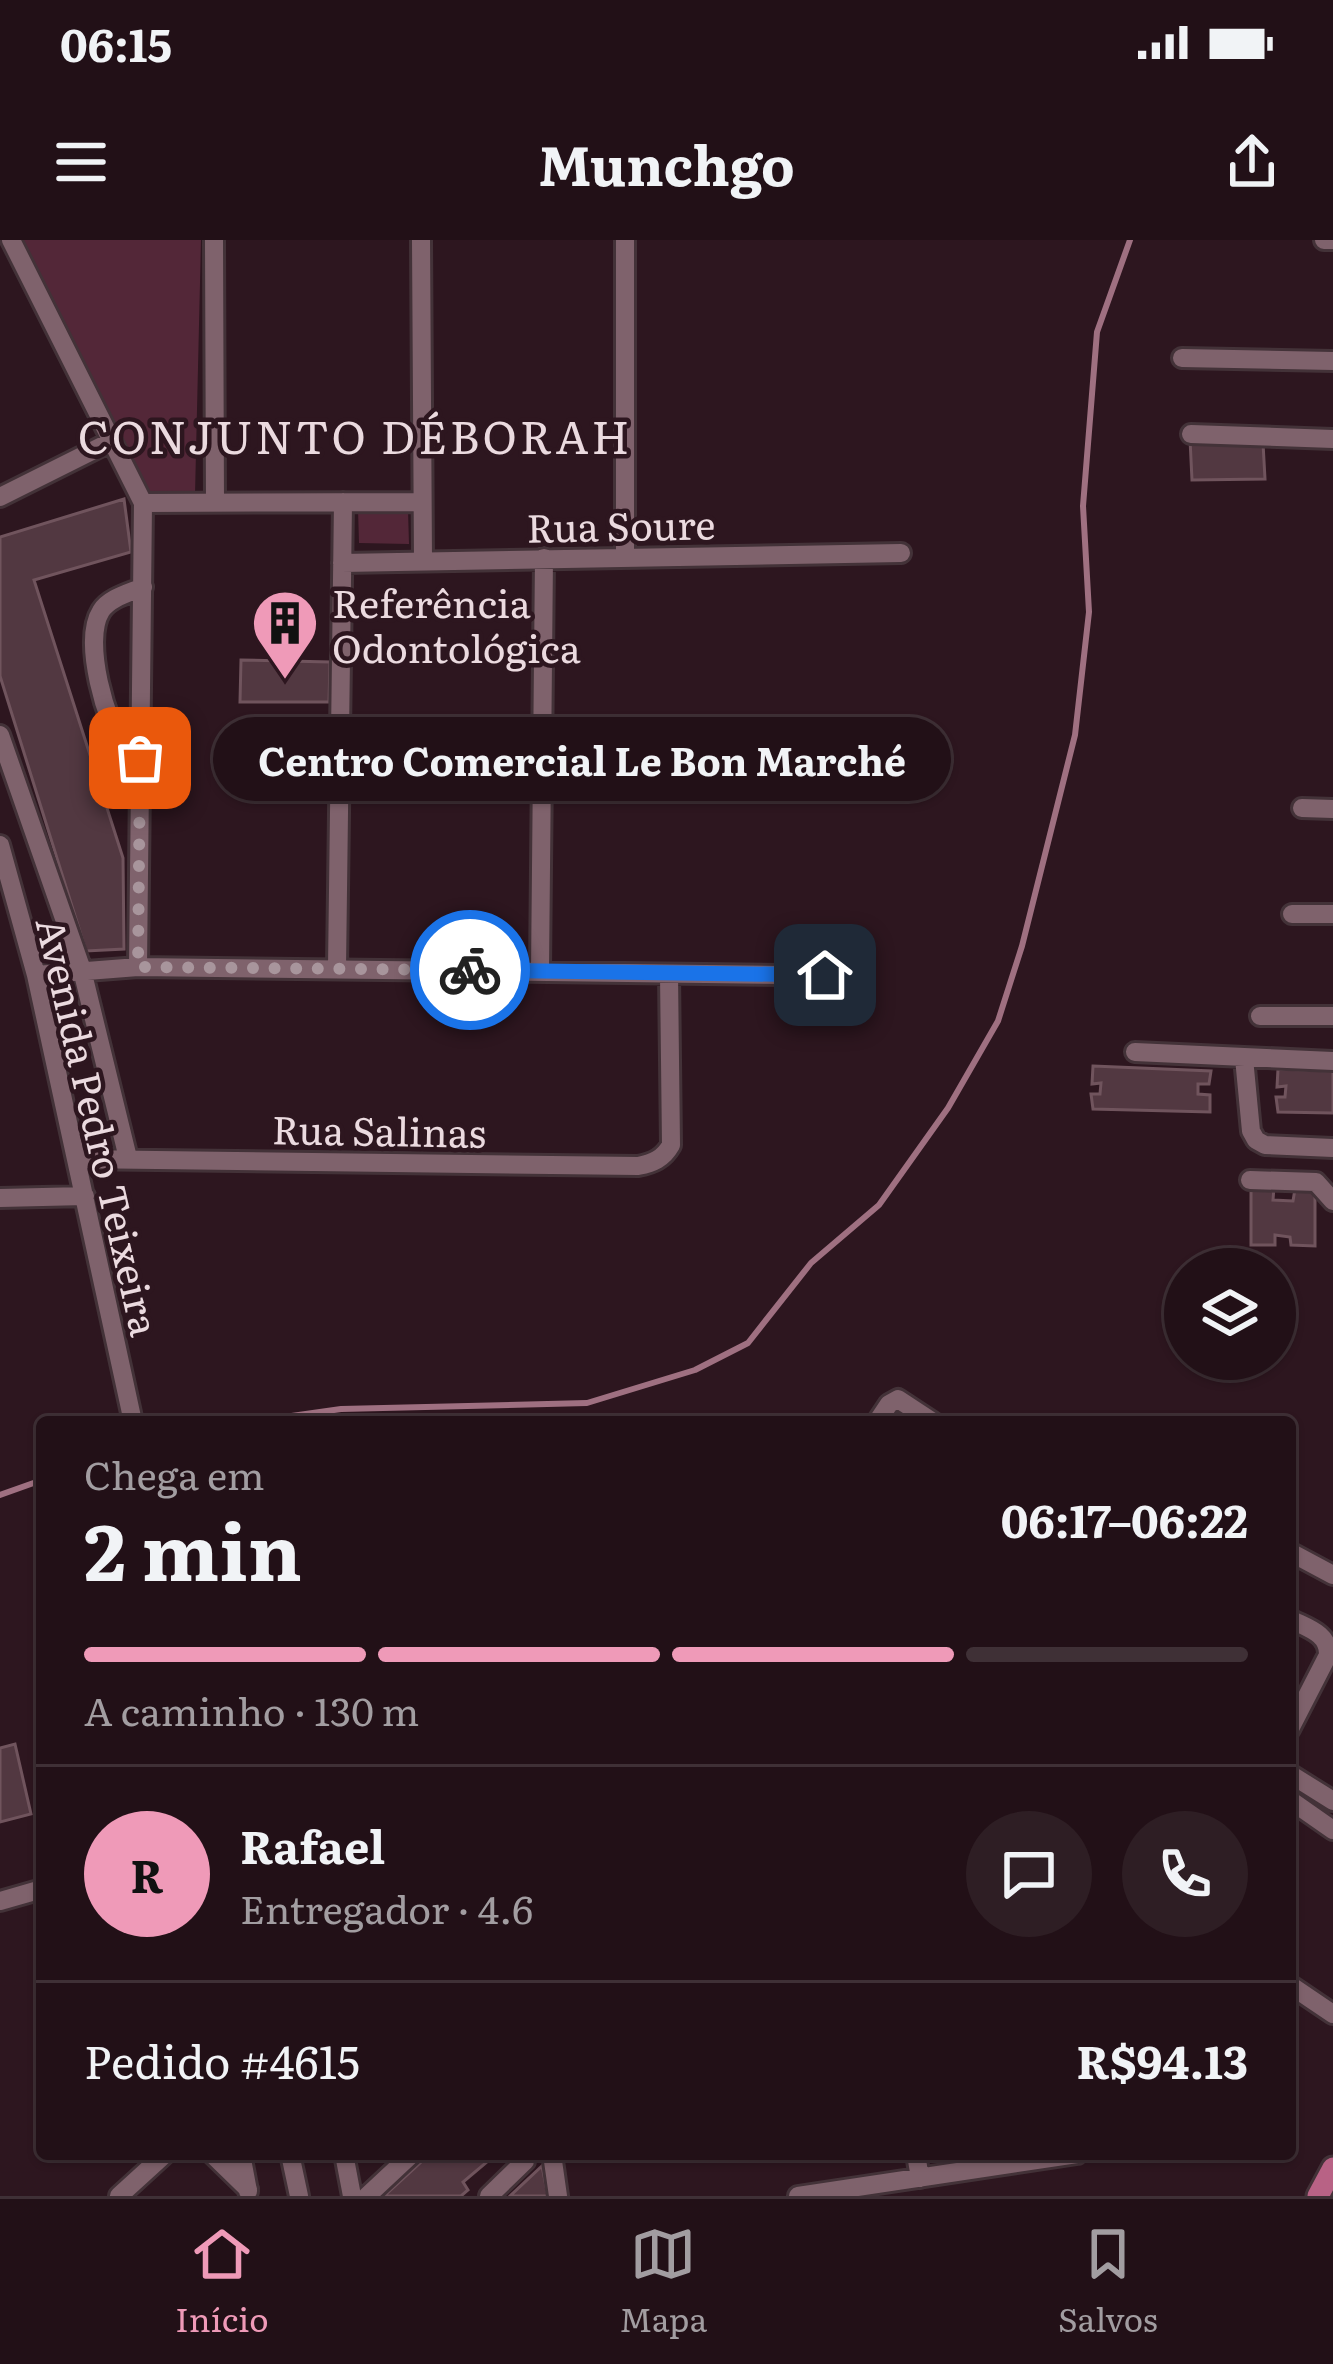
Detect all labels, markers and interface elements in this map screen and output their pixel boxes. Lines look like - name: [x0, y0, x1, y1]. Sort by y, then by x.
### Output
- text: 06:15: [60, 9, 172, 76]
- text: Munchgo: [538, 122, 795, 203]
- icon: menu: [48, 129, 114, 195]
- icon: share: [1219, 129, 1285, 195]
- district label: CONJUNTO DÉBORAH: [78, 401, 632, 468]
- street label: Rua Soure: [526, 493, 716, 555]
- place label: Referência Odontológica: [332, 572, 581, 675]
- building icon: Referência Odontológica: [250, 588, 320, 682]
- pin: [89, 707, 191, 809]
- callout: Centro Comercial Le Bon Marché: [212, 716, 950, 800]
- icon: bag: [107, 725, 173, 791]
- text: Centro Comercial Le Bon Marché: [258, 730, 906, 788]
- courier: [410, 910, 530, 1030]
- street label: Avenida Pedro Teixeira: [24, 911, 176, 1341]
- pin: [774, 924, 876, 1026]
- icon: bike: [437, 937, 503, 1003]
- icon: home: [792, 942, 858, 1008]
- street label: Rua Salinas: [271, 1098, 487, 1160]
- map controls: [1164, 1248, 1296, 1380]
- button: layers: [1164, 1248, 1296, 1380]
- text: Chega em: [84, 1444, 265, 1502]
- text: 06:17–06:22: [1001, 1485, 1248, 1552]
- text: 2 min: [84, 1489, 302, 1605]
- text: A caminho · 130 m: [84, 1680, 419, 1738]
- text: Rafael: [240, 1811, 385, 1878]
- button: chat: [966, 1811, 1092, 1937]
- button: phone: [1122, 1811, 1248, 1937]
- text: R: [130, 1840, 164, 1907]
- text: Entregador · 4.6: [240, 1878, 533, 1936]
- text: Pedido #4615: [84, 2026, 360, 2093]
- text: R$94.13: [1076, 2026, 1248, 2093]
- tab: Início: [175, 2221, 269, 2342]
- tab: Mapa: [619, 2221, 707, 2342]
- tab: Salvos: [1058, 2221, 1158, 2342]

